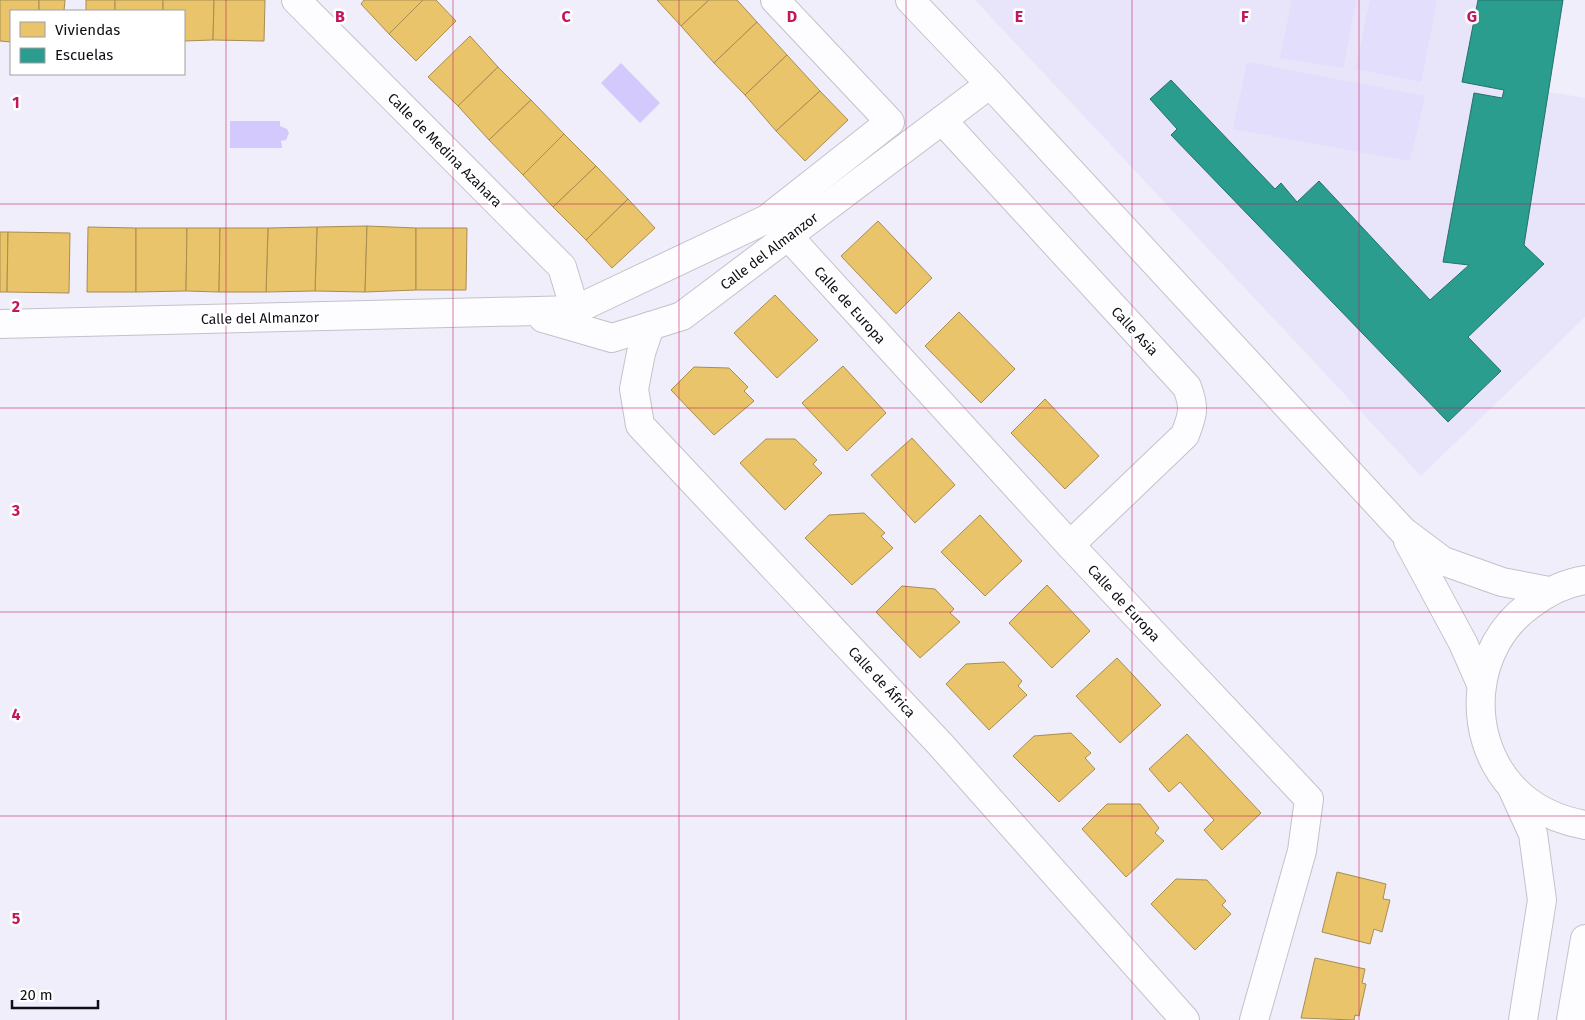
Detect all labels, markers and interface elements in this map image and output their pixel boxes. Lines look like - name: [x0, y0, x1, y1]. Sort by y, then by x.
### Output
- text: B: [335, 7, 345, 26]
- text: C: [561, 7, 571, 26]
- text: D: [787, 7, 797, 26]
- text: E: [1015, 7, 1023, 26]
- text: F: [1241, 7, 1249, 26]
- text: G: [1467, 7, 1477, 26]
- legend: [10, 10, 185, 75]
- text: Viviendas: [55, 21, 120, 39]
- text: Escuelas: [55, 46, 113, 64]
- street label: Calle de Medina Azahara: [384, 90, 505, 211]
- text: 1: [12, 93, 20, 112]
- street label: Calle del Almanzor: [717, 209, 822, 294]
- street label: Calle de Europa: [810, 263, 889, 348]
- text: 2: [12, 297, 20, 316]
- street label: Calle Asia: [1108, 303, 1162, 359]
- street label: Calle del Almanzor: [201, 309, 320, 328]
- text: 3: [11, 501, 20, 520]
- street label: Calle de Europa: [1084, 561, 1164, 645]
- street label: Calle de África: [845, 643, 919, 721]
- text: 4: [11, 705, 21, 724]
- text: 5: [12, 909, 21, 928]
- scale bar: [12, 978, 99, 1010]
- text: 20 m: [20, 986, 53, 1004]

